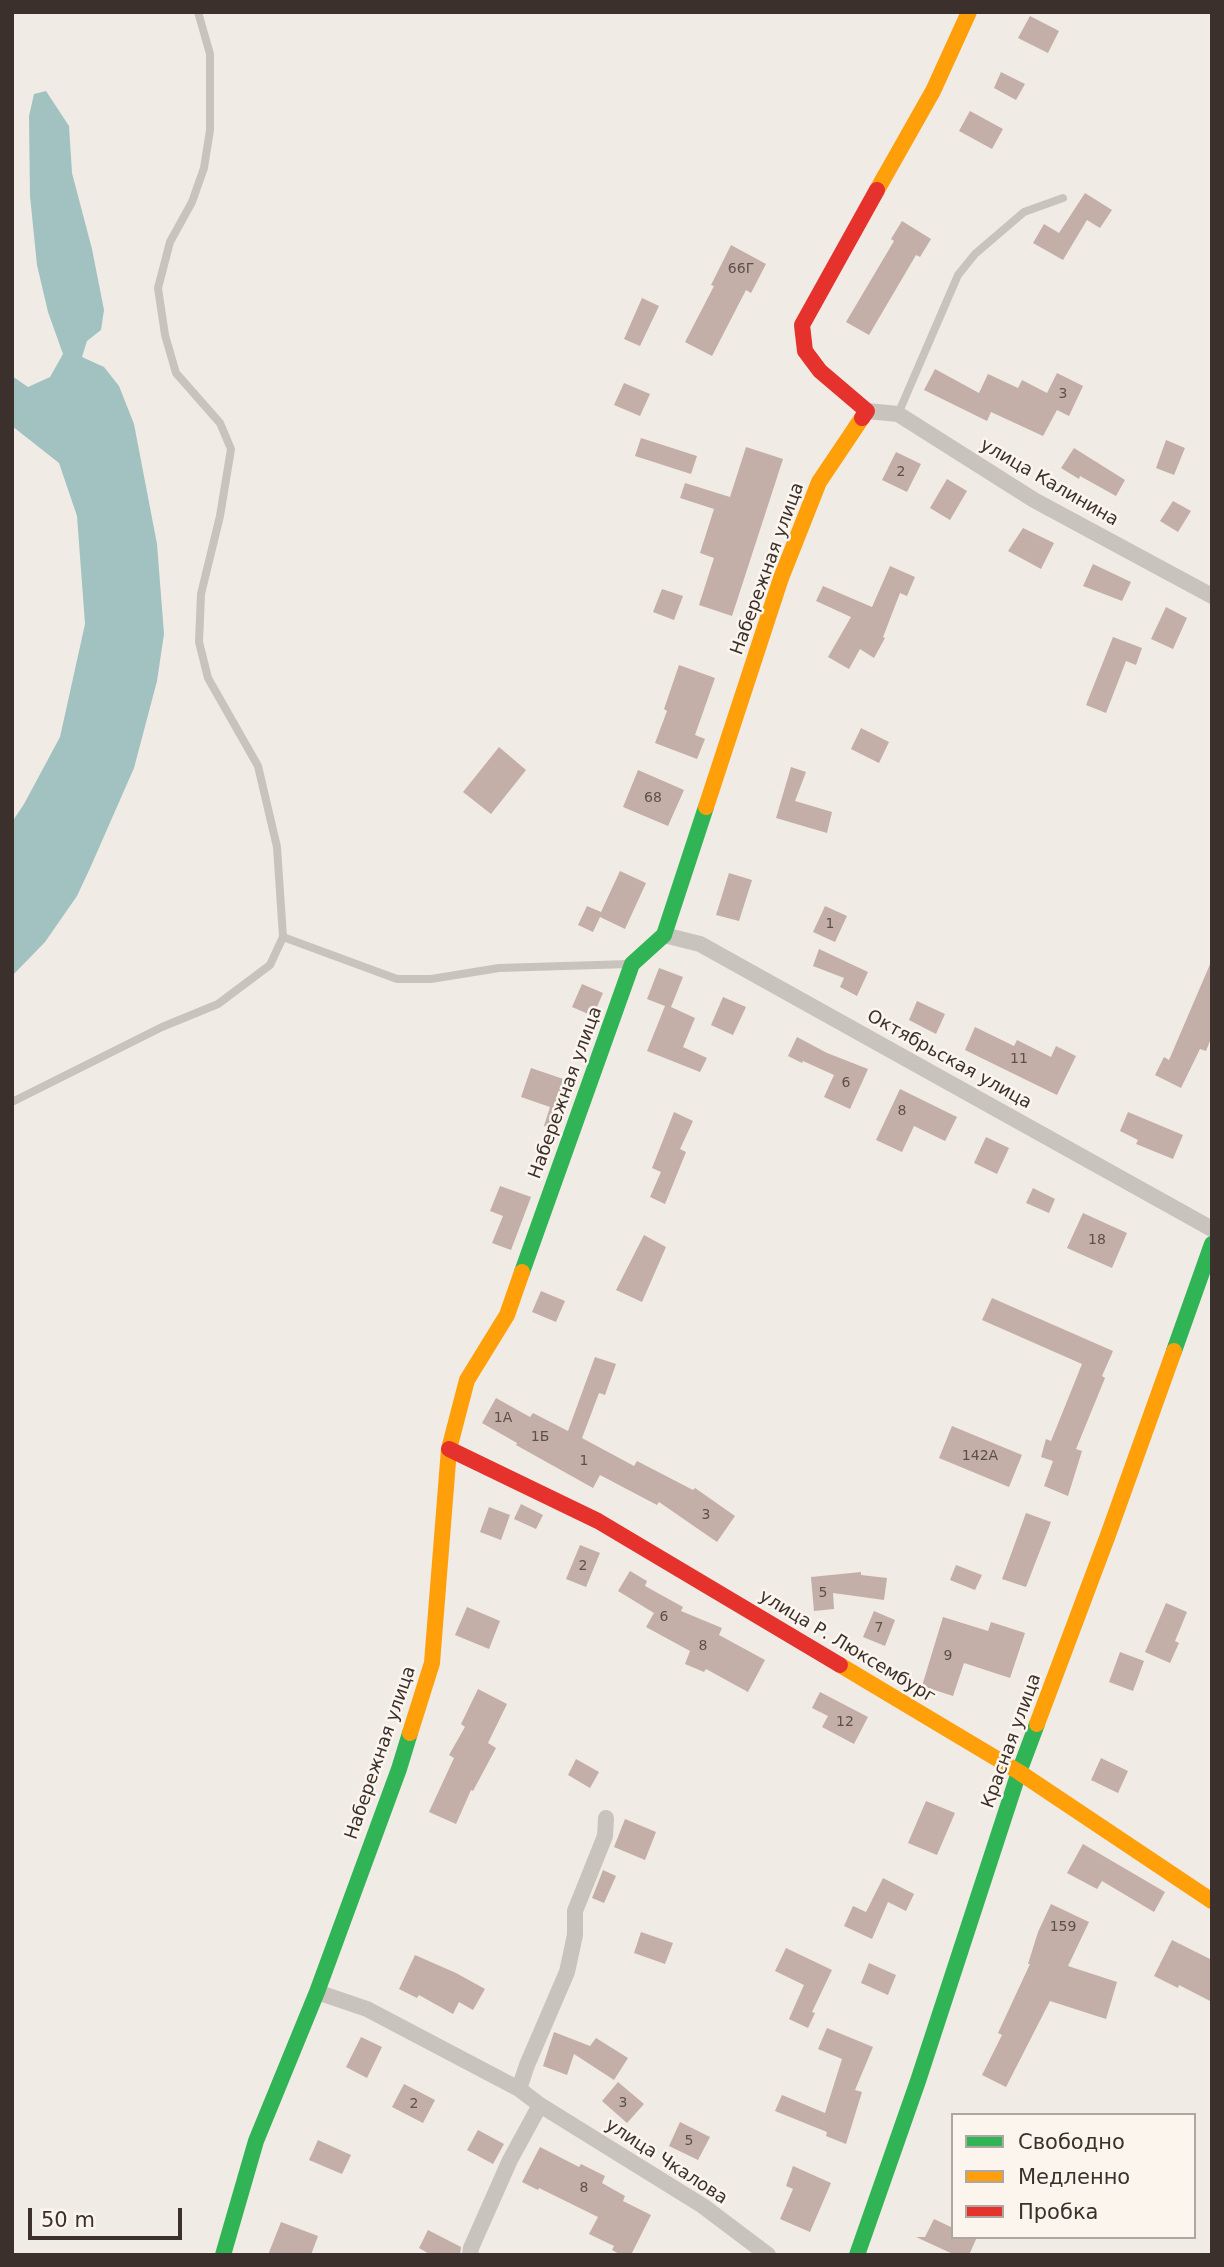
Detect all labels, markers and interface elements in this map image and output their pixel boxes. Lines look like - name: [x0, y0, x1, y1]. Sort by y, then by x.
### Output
- house number: 66Г: [728, 261, 754, 277]
- house number: 3: [1059, 386, 1067, 402]
- street label: улица Калинина: [976, 435, 1122, 531]
- house number: 2: [897, 464, 905, 480]
- street label: Набережная улица: [727, 480, 809, 658]
- house number: 68: [644, 790, 662, 806]
- house number: 1: [826, 916, 834, 932]
- street label: Набережная улица: [525, 1004, 607, 1182]
- street label: Октябрьская улица: [863, 1006, 1035, 1114]
- house number: 11: [1010, 1051, 1028, 1067]
- house number: 6: [842, 1075, 850, 1091]
- house number: 8: [898, 1103, 906, 1119]
- house number: 18: [1088, 1232, 1106, 1248]
- house number: 1А: [494, 1410, 512, 1426]
- house number: 1Б: [531, 1429, 549, 1445]
- house number: 142А: [962, 1448, 998, 1464]
- house number: 1: [580, 1453, 588, 1469]
- house number: 3: [702, 1507, 710, 1523]
- house number: 2: [579, 1558, 587, 1574]
- house number: 5: [819, 1585, 827, 1601]
- street label: улица Р. Люксембург: [755, 1586, 939, 1708]
- house number: 6: [660, 1609, 668, 1625]
- house number: 7: [875, 1620, 883, 1636]
- house number: 8: [699, 1638, 707, 1654]
- house number: 9: [944, 1648, 952, 1664]
- street label: Набережная улица: [341, 1663, 421, 1843]
- street label: Красная улица: [978, 1671, 1046, 1811]
- house number: 12: [836, 1714, 854, 1730]
- house number: 159: [1050, 1919, 1076, 1935]
- house number: 3: [619, 2095, 627, 2111]
- house number: 2: [410, 2096, 418, 2112]
- legend: [951, 2113, 1196, 2239]
- street label: улица Чкалова: [601, 2114, 731, 2210]
- text: Свободно: [1018, 2130, 1125, 2154]
- house number: 5: [685, 2133, 693, 2149]
- text: Медленно: [1018, 2165, 1130, 2189]
- house number: 8: [580, 2180, 588, 2196]
- scale bar: [32, 2194, 186, 2238]
- text: Пробка: [1018, 2200, 1098, 2224]
- text: 50 m: [41, 2208, 95, 2232]

